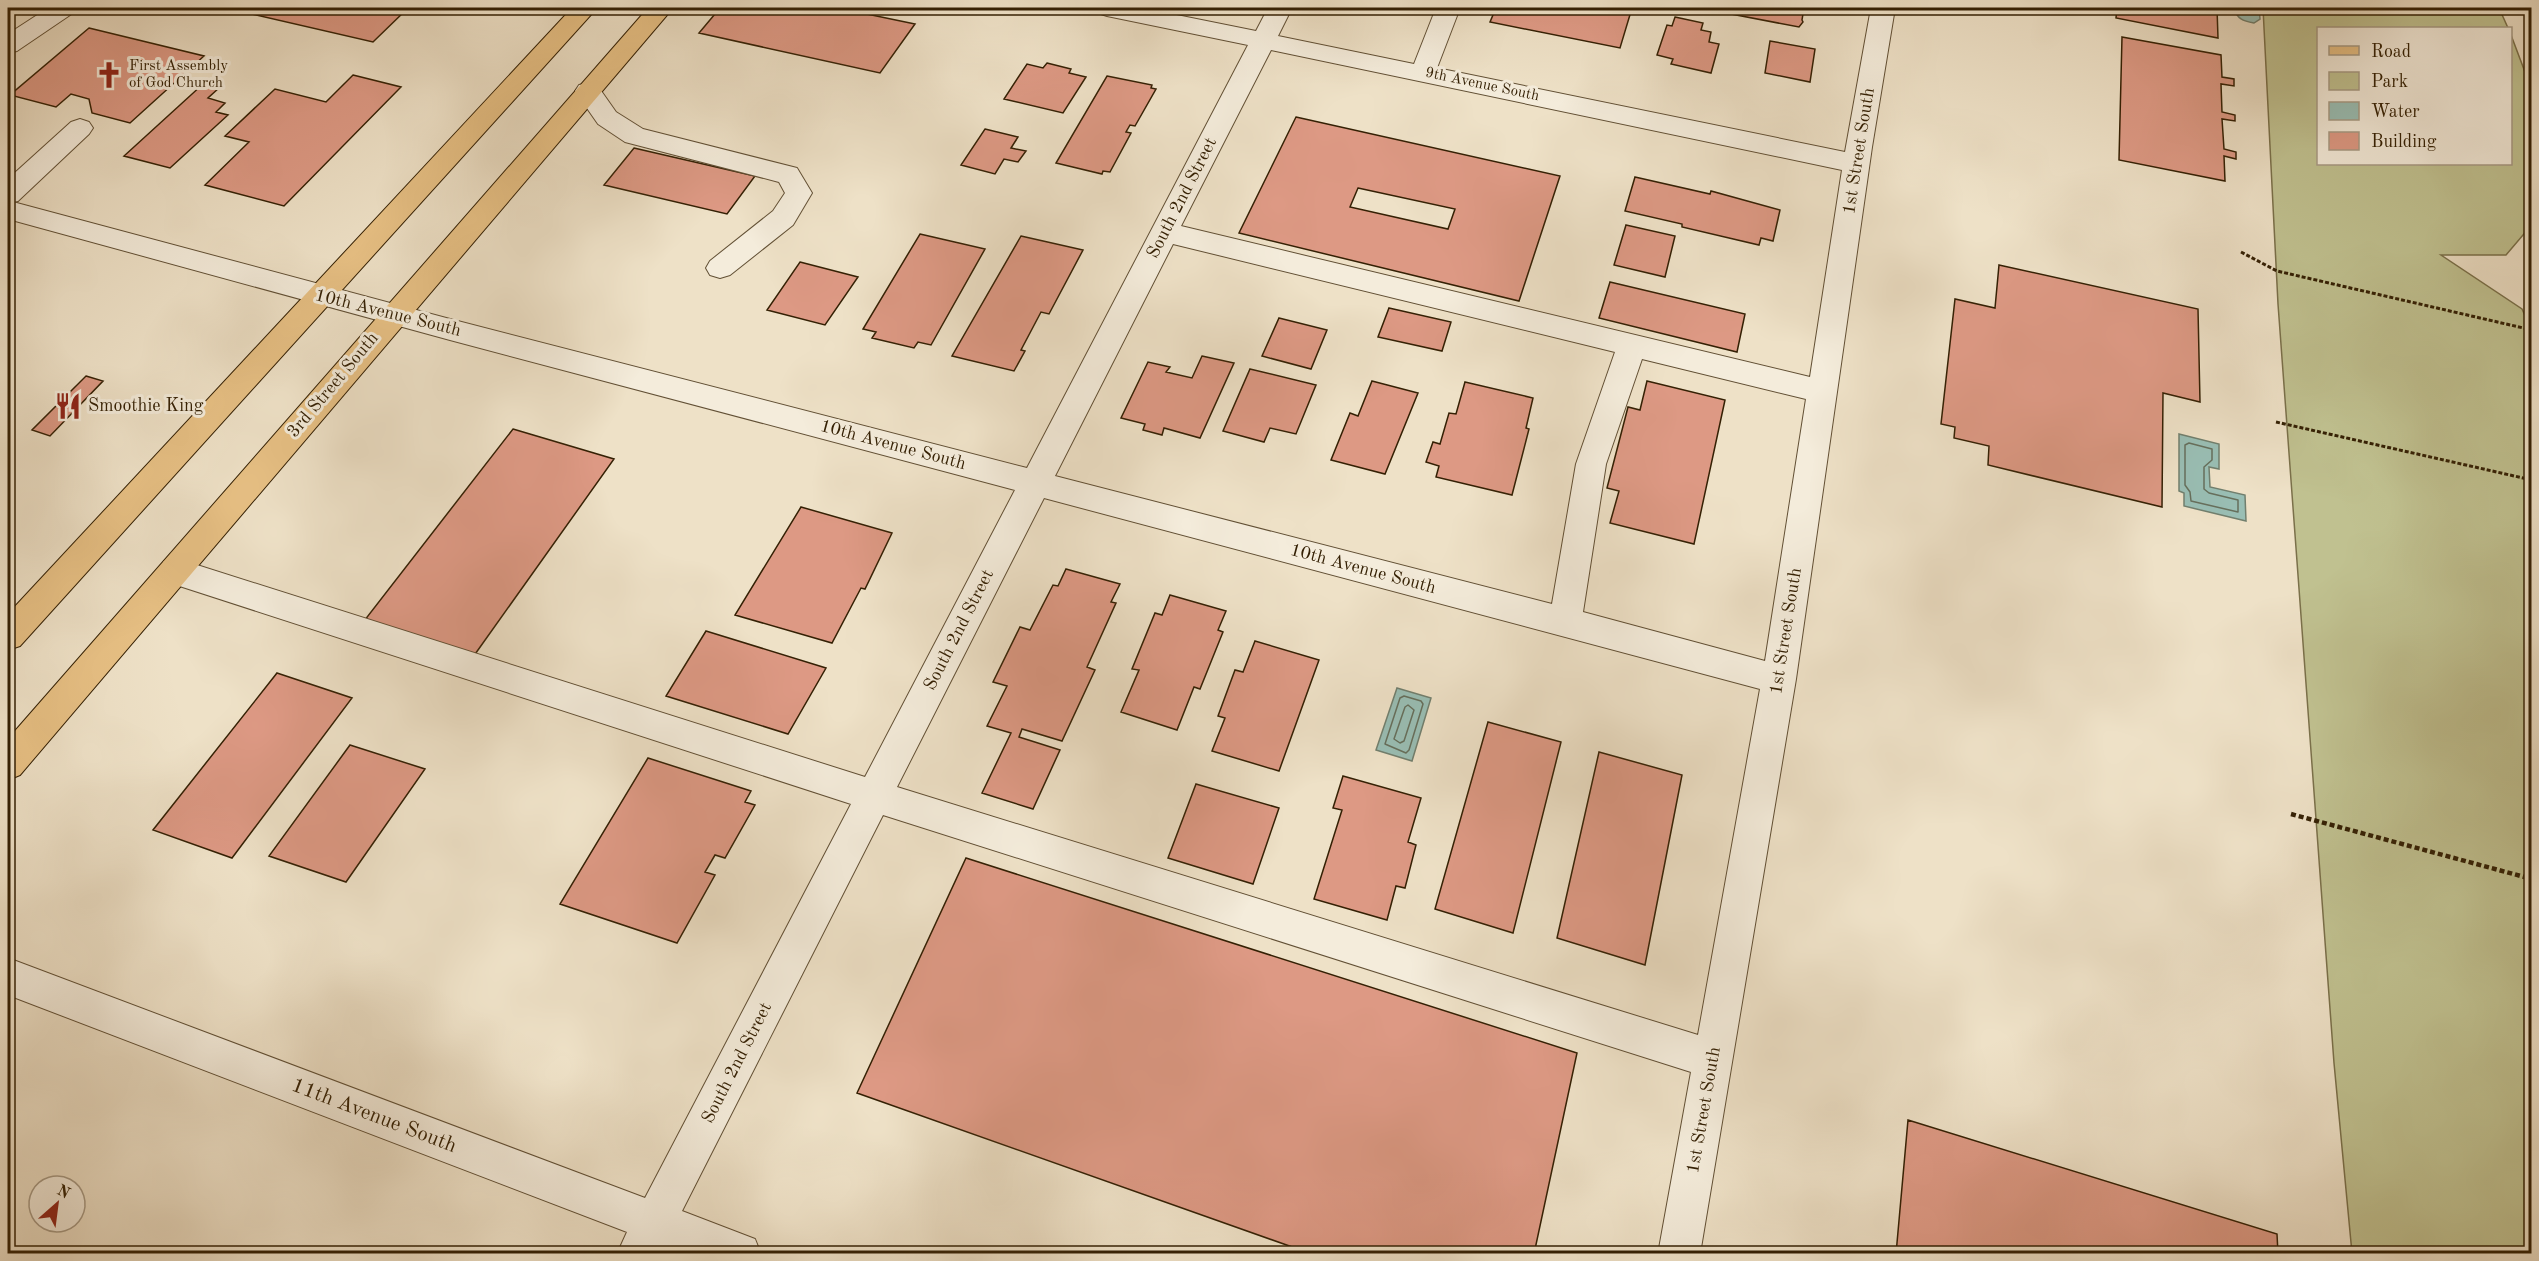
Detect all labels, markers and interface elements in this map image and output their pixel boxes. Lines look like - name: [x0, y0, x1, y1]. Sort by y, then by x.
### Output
- legend: [2317, 27, 2512, 165]
- text: Road: [2371, 43, 2411, 61]
- place label: First Assembly of God Church: [129, 59, 228, 91]
- church icon: First Assembly of God Church: [94, 60, 124, 90]
- street label: 9th Avenue South: [1424, 66, 1540, 104]
- text: Park: [2371, 73, 2408, 91]
- street label: 1st Street South: [1840, 86, 1878, 216]
- text: Water: [2371, 103, 2420, 121]
- text: Building: [2371, 133, 2437, 151]
- street label: South 2nd Street: [1144, 135, 1220, 261]
- street label: 10th Avenue South: [313, 286, 463, 340]
- street label: 3rd Street South: [284, 329, 382, 441]
- restaurant icon: Smoothie King: [53, 391, 83, 421]
- place label: Smoothie King: [88, 397, 204, 415]
- street label: 10th Avenue South: [818, 417, 968, 473]
- street label: 10th Avenue South: [1288, 541, 1438, 597]
- street label: 1st Street South: [1767, 566, 1805, 696]
- street label: South 2nd Street: [921, 567, 997, 693]
- street label: South 2nd Street: [699, 1000, 775, 1126]
- street label: 1st Street South: [1684, 1045, 1724, 1175]
- street label: 11th Avenue South: [289, 1075, 459, 1157]
- north arrow: [27, 1174, 87, 1234]
- text: N: [54, 1183, 73, 1203]

